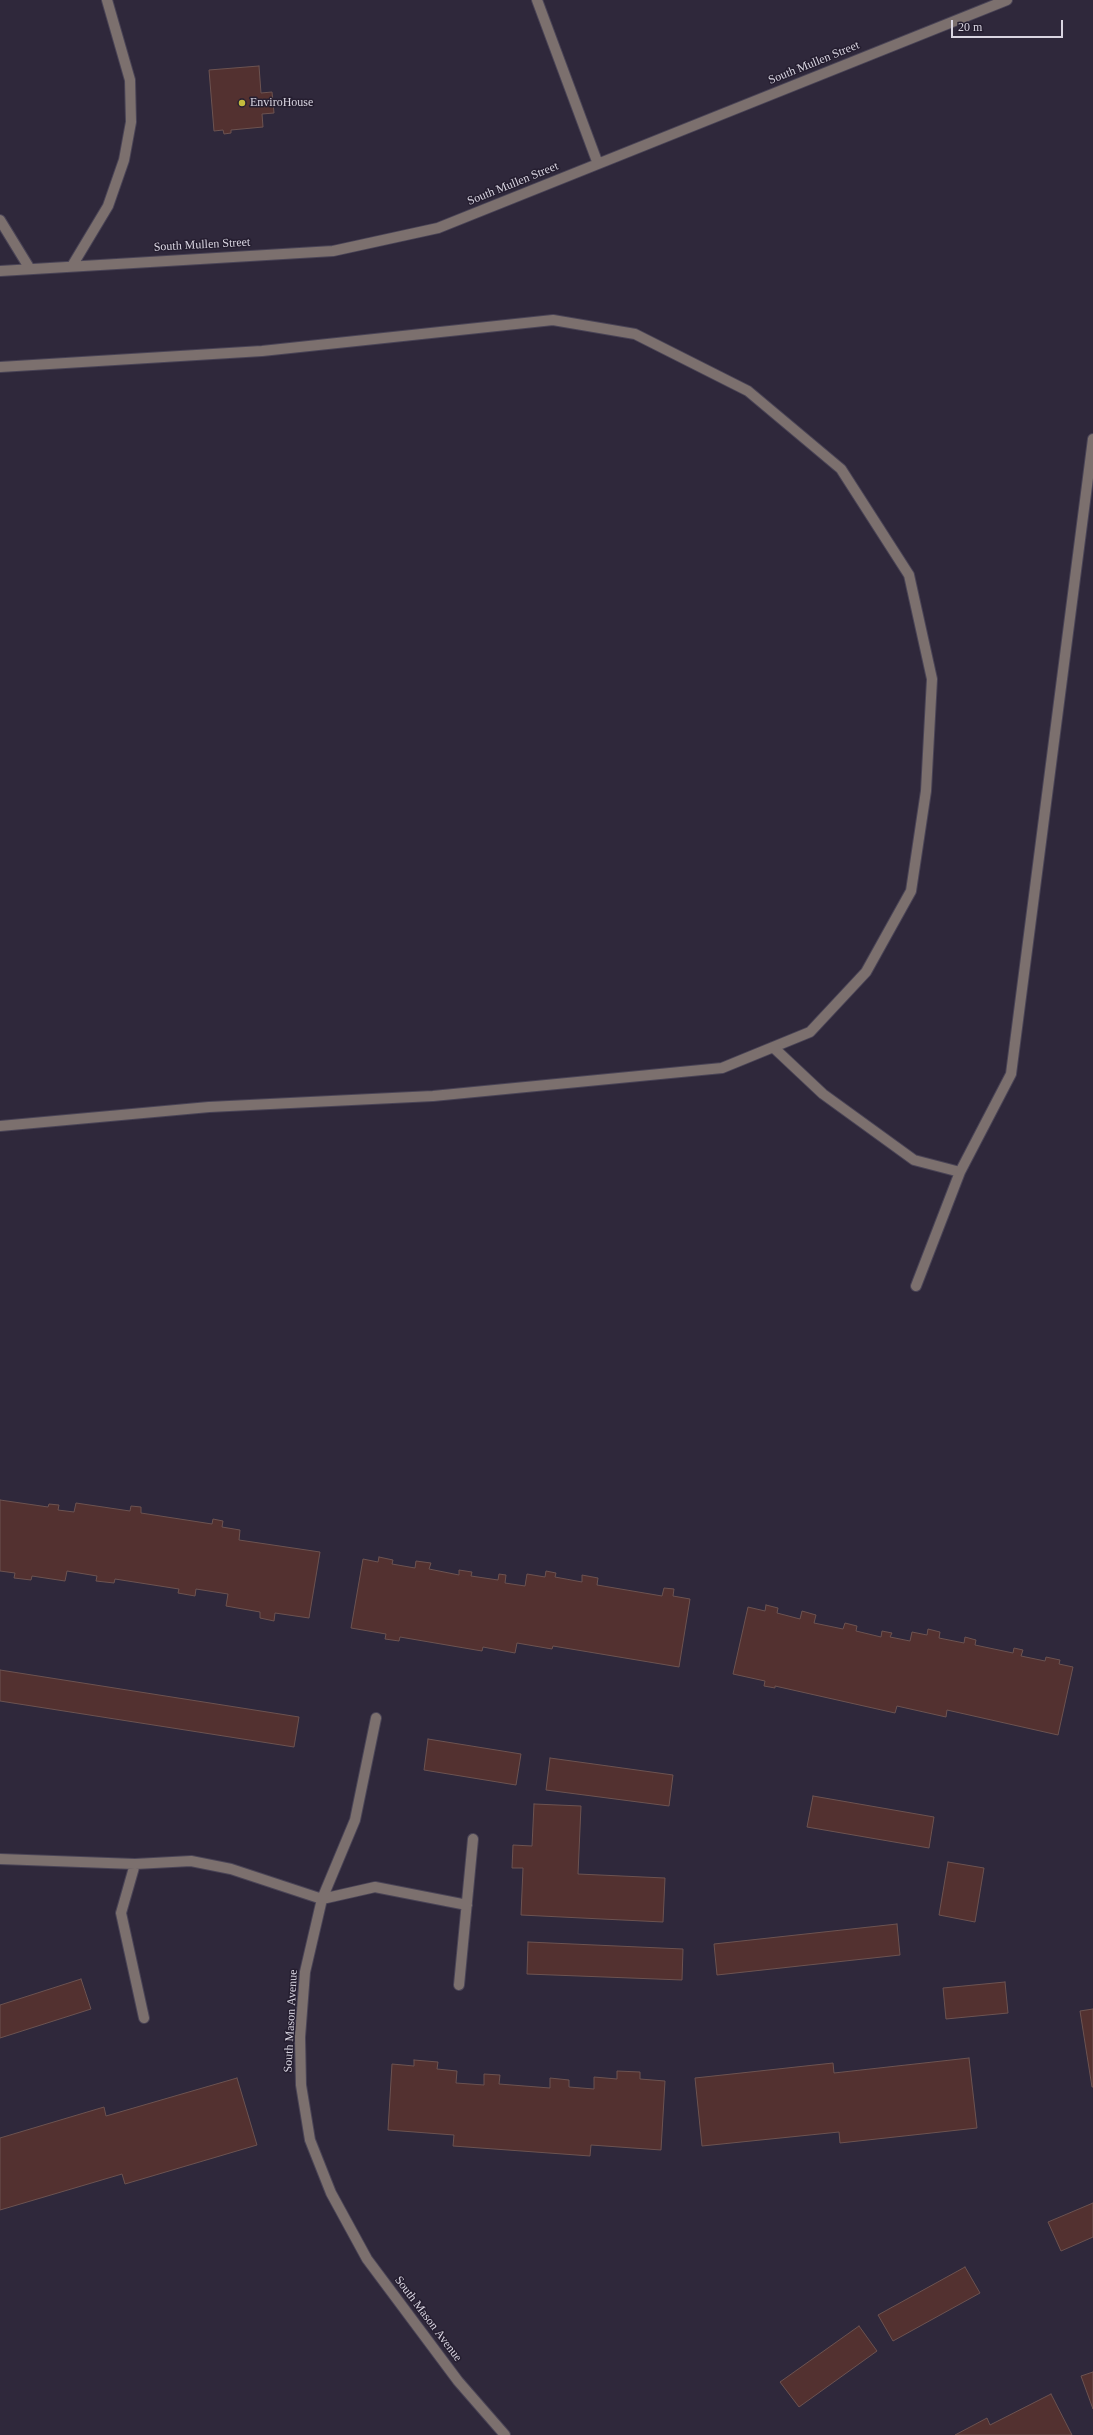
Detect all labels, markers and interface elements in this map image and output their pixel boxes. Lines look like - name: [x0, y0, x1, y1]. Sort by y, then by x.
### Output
- scale bar: [953, 12, 1065, 38]
- text: 20 m: [958, 20, 982, 34]
- street label: South Mullen Street: [766, 38, 862, 88]
- place label: EnviroHouse: [250, 96, 313, 110]
- marker: EnviroHouse: [237, 98, 247, 108]
- street label: South Mullen Street: [465, 159, 561, 209]
- street label: South Mullen Street: [153, 235, 251, 255]
- street label: South Mason Avenue: [281, 1969, 301, 2073]
- street label: South Mason Avenue: [391, 2273, 465, 2365]

